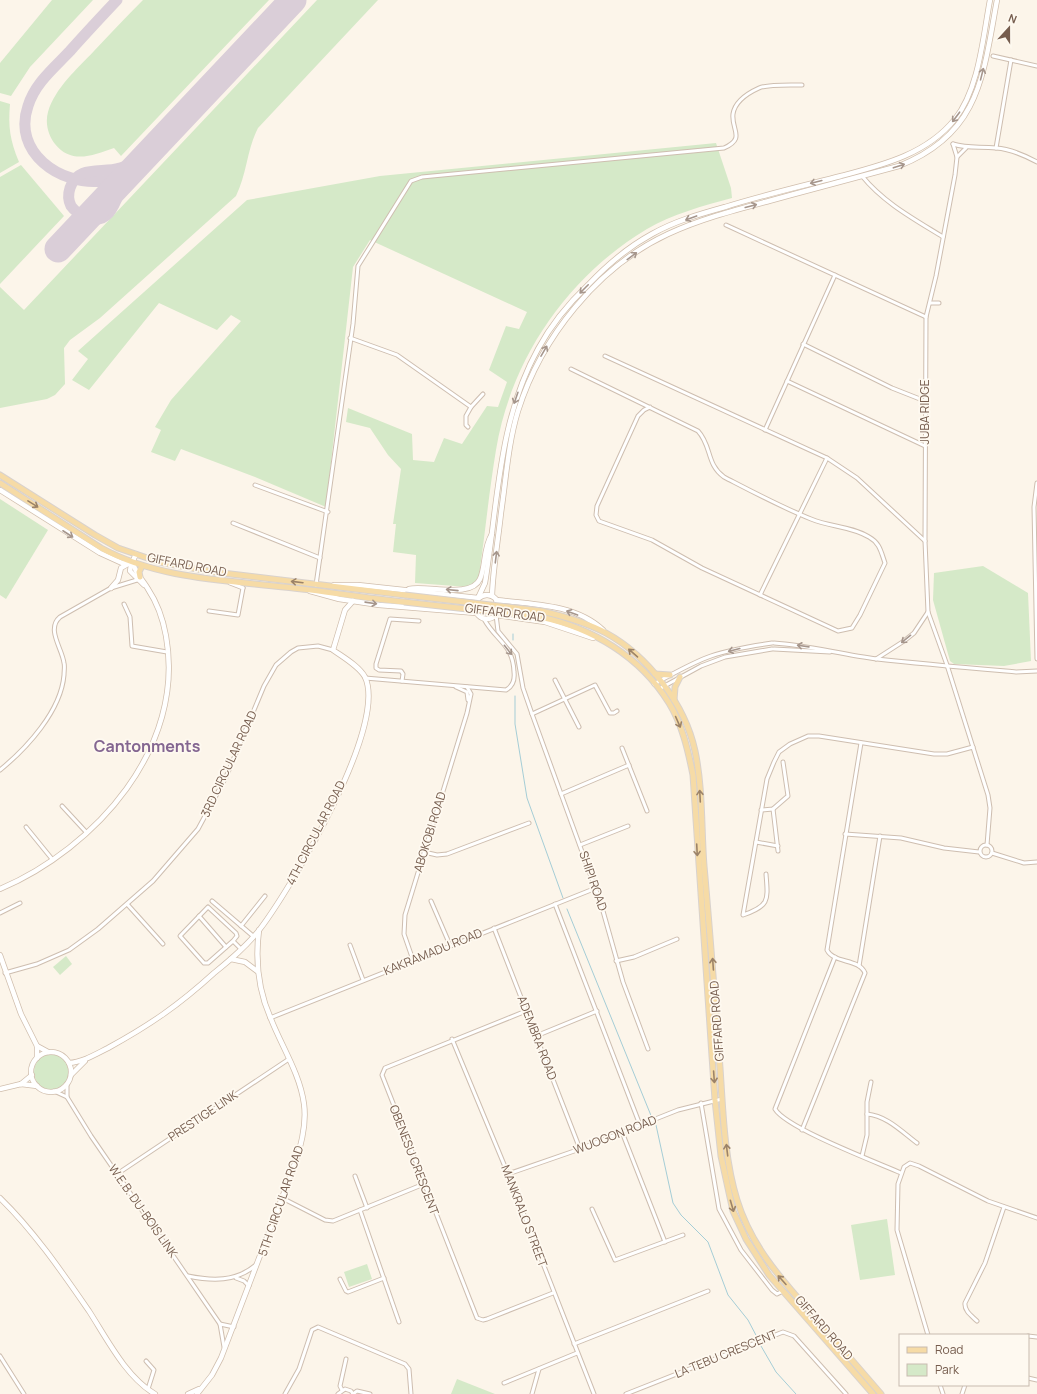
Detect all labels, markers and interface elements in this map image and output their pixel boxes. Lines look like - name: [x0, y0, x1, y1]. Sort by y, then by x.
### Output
- north arrow: [989, 8, 1029, 48]
- text: N: [1006, 10, 1019, 27]
- one-way arrow: [979, 68, 986, 81]
- one-way arrow: [952, 111, 960, 122]
- one-way arrow: [893, 162, 906, 169]
- one-way arrow: [809, 179, 822, 187]
- one-way arrow: [744, 202, 757, 209]
- one-way arrow: [685, 214, 697, 222]
- one-way arrow: [626, 252, 637, 260]
- one-way arrow: [579, 284, 589, 294]
- one-way arrow: [541, 345, 549, 357]
- street label: JUBA RIDGE: [916, 379, 933, 445]
- one-way arrow: [512, 392, 519, 405]
- one-way arrow: [27, 500, 38, 508]
- one-way arrow: [62, 530, 74, 538]
- street label: GIFFARD ROAD: [146, 548, 228, 581]
- one-way arrow: [492, 551, 500, 564]
- one-way arrow: [291, 578, 304, 586]
- one-way arrow: [446, 586, 459, 594]
- one-way arrow: [364, 599, 377, 607]
- street label: GIFFARD ROAD: [464, 599, 546, 626]
- one-way arrow: [567, 609, 579, 617]
- one-way arrow: [900, 635, 911, 644]
- one-way arrow: [797, 642, 810, 650]
- one-way arrow: [503, 644, 512, 655]
- one-way arrow: [728, 646, 741, 654]
- one-way arrow: [627, 648, 638, 657]
- street label: 3RD CIRCULAR ROAD: [196, 708, 261, 820]
- one-way arrow: [675, 716, 682, 728]
- district label: Cantonments: [94, 735, 201, 757]
- street label: 4TH CIRCULAR ROAD: [282, 778, 349, 888]
- street label: ABOKOBI ROAD: [409, 790, 450, 874]
- one-way arrow: [697, 790, 704, 803]
- one-way arrow: [694, 843, 701, 856]
- street label: SHIPI ROAD: [575, 849, 612, 913]
- street label: KAKRAMADU ROAD: [381, 924, 485, 979]
- one-way arrow: [709, 958, 717, 971]
- street label: GIFFARD ROAD: [705, 980, 728, 1062]
- street label: ADEMBRA ROAD: [514, 993, 561, 1082]
- one-way arrow: [710, 1070, 718, 1083]
- street label: PRESTIGE LINK: [165, 1086, 242, 1145]
- street label: OBENESU CRESCENT: [386, 1102, 444, 1218]
- street label: WUOGON ROAD: [571, 1111, 659, 1158]
- street label: 5TH CIRCULAR ROAD: [254, 1143, 307, 1258]
- one-way arrow: [724, 1144, 731, 1157]
- street label: W.E.B. DU-BOIS LINK: [105, 1161, 183, 1261]
- street label: MANKRALO STREET: [497, 1162, 552, 1270]
- one-way arrow: [729, 1199, 736, 1212]
- one-way arrow: [778, 1275, 787, 1285]
- street label: GIFFARD ROAD: [792, 1292, 857, 1364]
- street label: LA TEBU CRESCENT: [672, 1325, 780, 1382]
- legend: [899, 1334, 1029, 1386]
- text: Road: [935, 1341, 963, 1358]
- text: Park: [935, 1361, 960, 1378]

